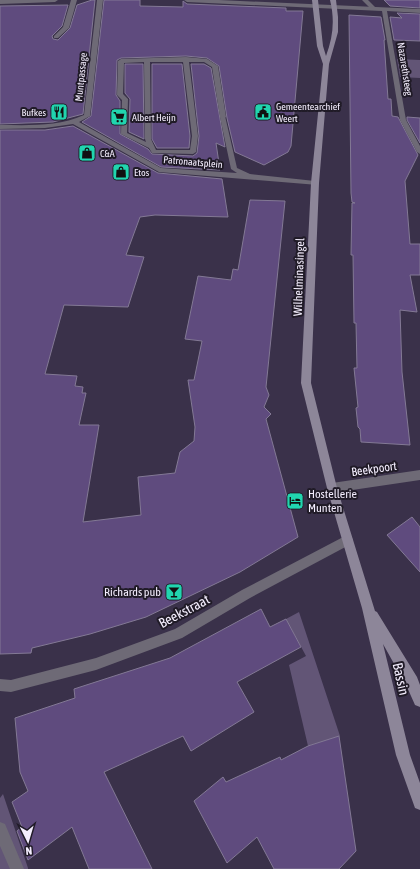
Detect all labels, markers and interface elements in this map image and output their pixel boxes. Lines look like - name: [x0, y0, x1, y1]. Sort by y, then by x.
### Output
- street label: Nazarethsteeg: [395, 42, 415, 97]
- street label: Muntpassage: [73, 52, 89, 102]
- place label: Gemeentearchief Weert: [276, 101, 340, 124]
- restaurant icon: Bufkes: [49, 102, 69, 122]
- public building icon: Gemeentearchief Weert: [253, 102, 273, 122]
- place label: Bufkes: [21, 107, 46, 118]
- supermarket icon: Albert Heijn: [109, 107, 129, 127]
- place label: Albert Heijn: [132, 112, 176, 123]
- shop icon: C&A: [77, 143, 97, 163]
- place label: C&A: [100, 148, 115, 159]
- street label: Patronaatsplein: [163, 154, 223, 170]
- shop icon: Etos: [111, 162, 131, 182]
- place label: Etos: [134, 167, 150, 178]
- street label: Wilhelminasingel: [291, 237, 307, 316]
- street label: Beekpoort: [350, 459, 398, 479]
- place label: Hostellerie Munten: [308, 487, 357, 515]
- hotel icon: Hostellerie Munten: [285, 491, 305, 511]
- bar icon: Richards pub: [164, 582, 184, 602]
- place label: Richards pub: [104, 585, 161, 599]
- street label: Beekstraat: [156, 591, 212, 631]
- street label: Bassin: [389, 661, 413, 697]
- north arrow: [8, 821, 48, 861]
- text: N: [25, 845, 33, 857]

